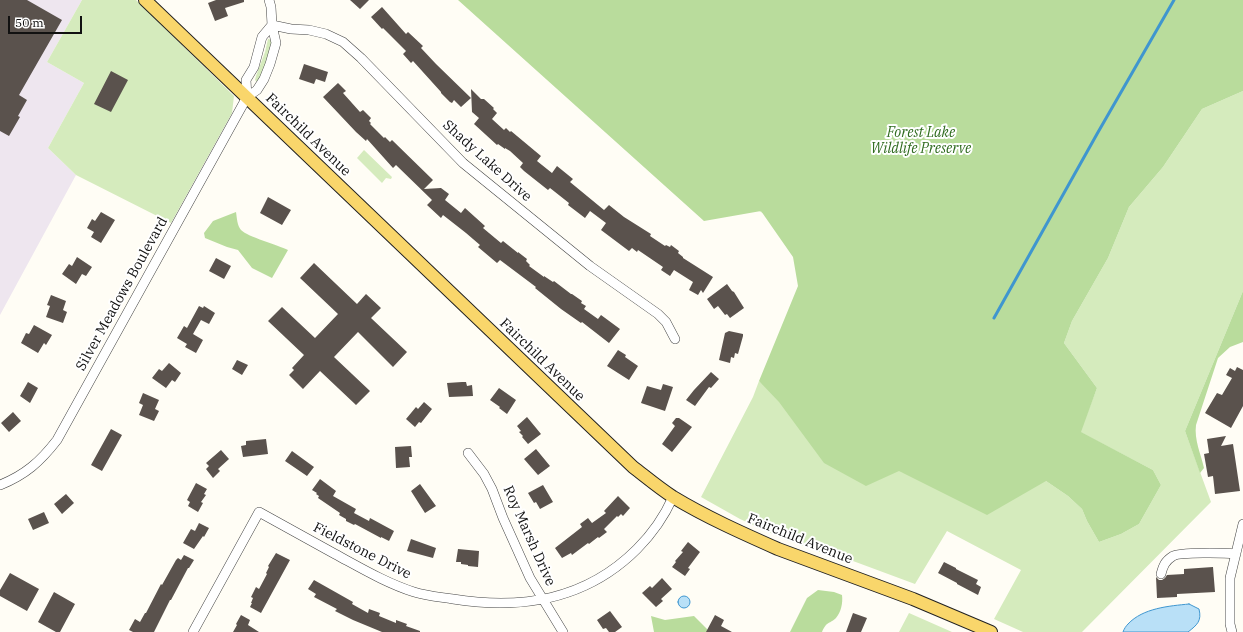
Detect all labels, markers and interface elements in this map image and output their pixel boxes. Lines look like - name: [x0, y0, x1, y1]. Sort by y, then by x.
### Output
- scale bar: [10, 8, 84, 34]
- text: 50 m: [15, 15, 44, 30]
- street label: Fairchild Avenue: [262, 90, 354, 180]
- street label: Shady Lake Drive: [439, 117, 535, 205]
- park label: Forest Lake Wildlife Preserve: [871, 125, 971, 158]
- street label: Silver Meadows Boulevard: [73, 214, 171, 374]
- street label: Fairchild Avenue: [496, 315, 588, 405]
- street label: Roy Marsh Drive: [499, 483, 559, 589]
- street label: Fairchild Avenue: [745, 510, 855, 568]
- street label: Fieldstone Drive: [310, 519, 414, 583]

